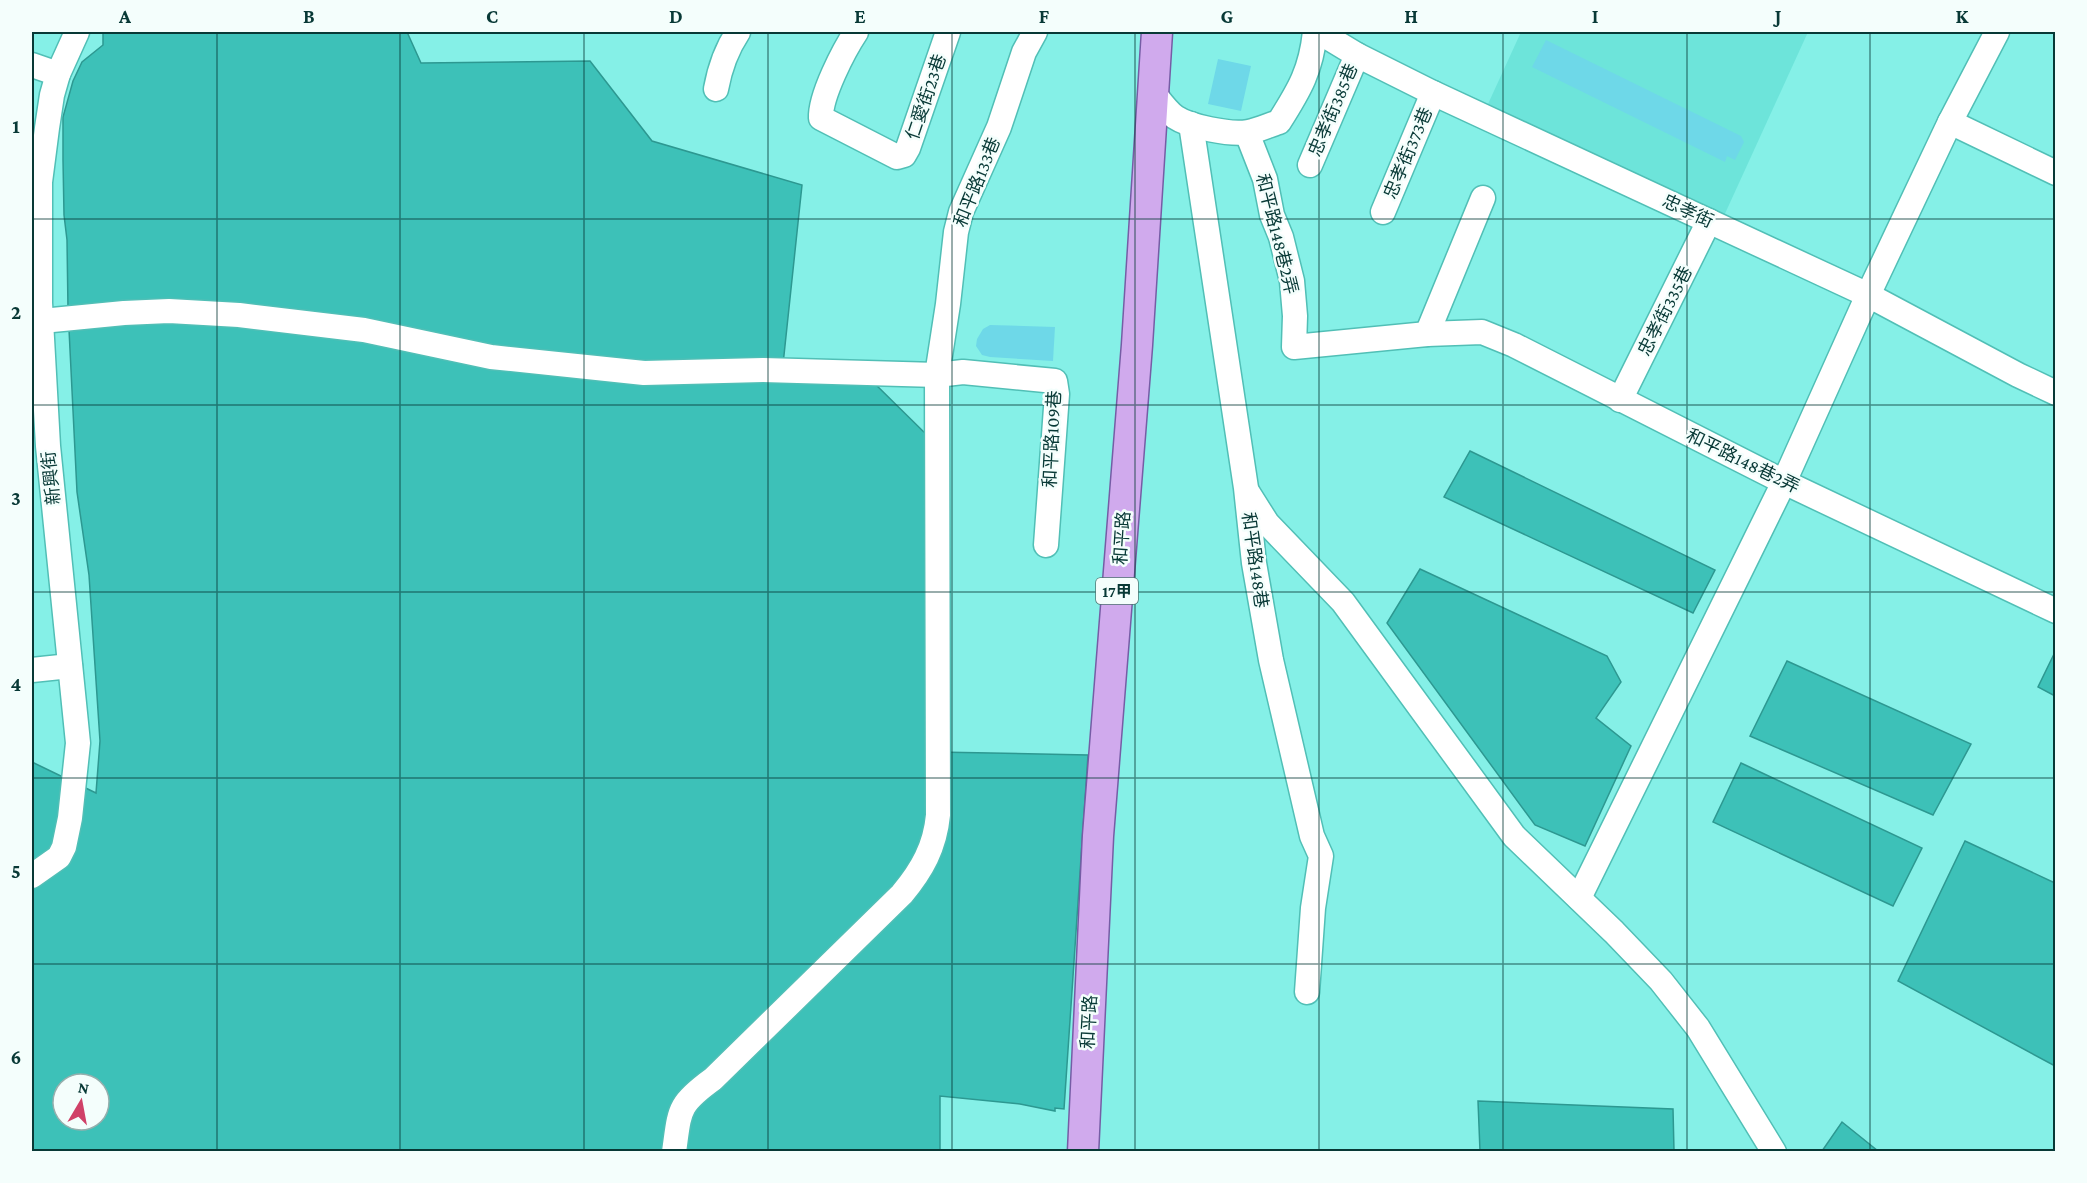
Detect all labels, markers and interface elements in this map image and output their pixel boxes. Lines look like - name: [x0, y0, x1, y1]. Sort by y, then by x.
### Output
- text: A: [118, 5, 132, 27]
- text: B: [303, 5, 315, 27]
- text: C: [486, 5, 498, 27]
- text: D: [669, 5, 683, 27]
- text: E: [854, 5, 866, 27]
- text: F: [1039, 5, 1050, 27]
- text: G: [1221, 5, 1234, 27]
- text: H: [1404, 5, 1418, 27]
- text: I: [1592, 5, 1599, 27]
- text: J: [1773, 5, 1782, 27]
- text: K: [1956, 5, 1970, 27]
- street label: 仁愛街23巷: [902, 52, 950, 142]
- street label: 忠孝街385巷: [1305, 61, 1361, 159]
- street label: 忠孝街373巷: [1380, 104, 1436, 202]
- text: 1: [12, 115, 20, 137]
- street label: 和平路133巷: [950, 134, 1004, 230]
- street label: 和平路148巷2弄: [1252, 172, 1302, 296]
- street label: 忠孝街: [1659, 191, 1717, 231]
- street label: 忠孝街335巷: [1634, 263, 1696, 359]
- text: 2: [11, 301, 21, 323]
- street label: 和平路109巷: [1039, 390, 1065, 488]
- street label: 和平路148巷2弄: [1683, 425, 1803, 497]
- street label: 新興街: [38, 450, 64, 506]
- text: 3: [11, 487, 21, 509]
- street label: 和平路: [1110, 510, 1134, 566]
- street label: 和平路148巷: [1238, 511, 1272, 609]
- road number: 17甲: [1096, 578, 1138, 604]
- text: 4: [11, 673, 22, 695]
- text: 5: [11, 860, 21, 882]
- street label: 和平路: [1078, 995, 1100, 1049]
- text: 6: [11, 1046, 21, 1068]
- north arrow: [51, 1072, 111, 1132]
- text: N: [77, 1078, 90, 1097]

